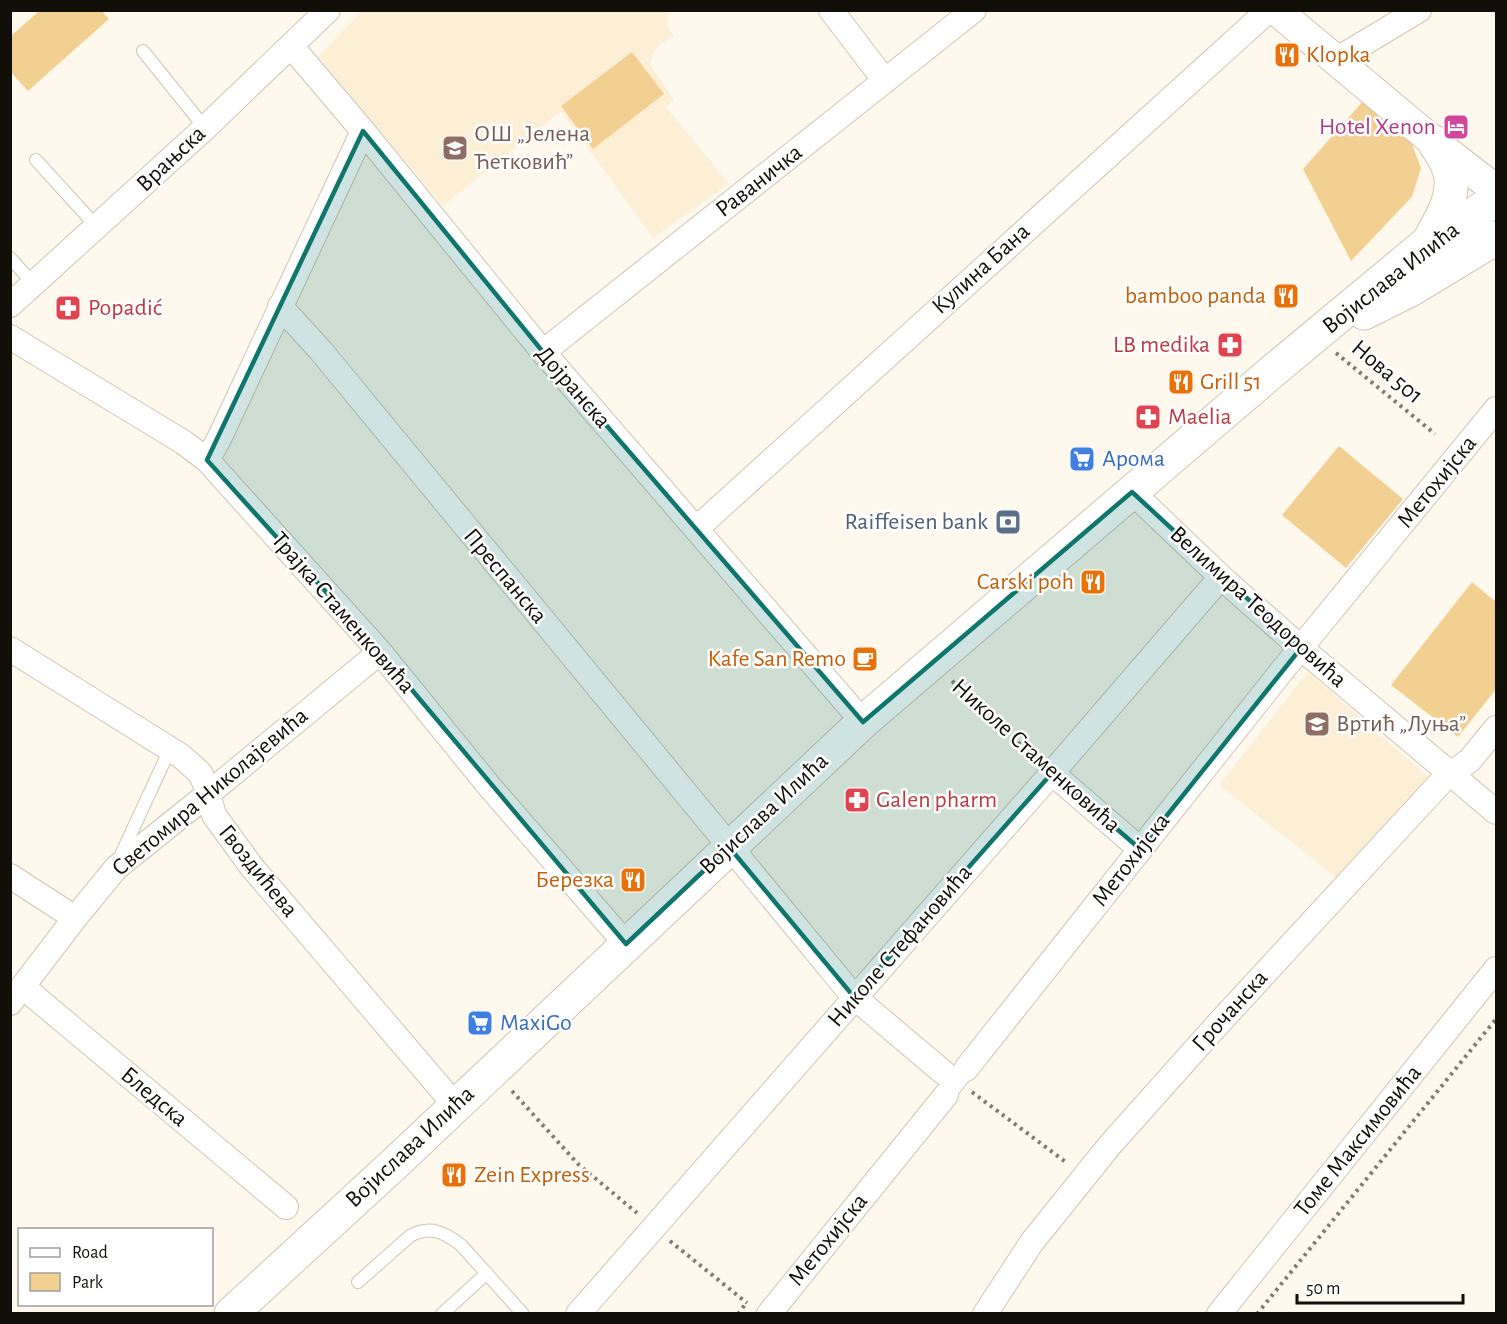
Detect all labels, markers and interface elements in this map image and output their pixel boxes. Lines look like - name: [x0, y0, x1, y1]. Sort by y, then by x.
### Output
- restaurant icon: Klopka: [1272, 40, 1302, 70]
- place label: Klopka: [1306, 43, 1371, 67]
- hotel icon: Hotel Xenon: [1441, 112, 1471, 142]
- place label: Hotel Xenon: [1319, 115, 1436, 139]
- street label: Врањска: [132, 121, 210, 197]
- place label: ОШ „Јелена Ћетковић”: [474, 122, 590, 174]
- school or university icon: ОШ „Јелена Ћетковић”: [440, 133, 470, 163]
- street label: Раваничка: [711, 140, 807, 222]
- street label: Војислава Илића: [1318, 217, 1464, 339]
- street label: Кулина Бана: [927, 219, 1035, 319]
- restaurant icon: bamboo panda: [1271, 281, 1301, 311]
- place label: bamboo panda: [1125, 284, 1266, 308]
- pharmacy icon: Popadić: [53, 293, 83, 323]
- place label: Popadić: [88, 296, 162, 320]
- pharmacy icon: LB medika: [1215, 330, 1245, 360]
- place label: LB medika: [1113, 333, 1210, 357]
- street label: Нова 501: [1347, 335, 1427, 409]
- street label: Дојранска: [531, 341, 615, 433]
- restaurant icon: Grill 51: [1166, 367, 1196, 397]
- place label: Grill 51: [1200, 370, 1262, 394]
- pharmacy icon: Maelia: [1133, 402, 1163, 432]
- place label: Maelia: [1168, 405, 1232, 429]
- street label: Метохијска: [1393, 431, 1481, 533]
- supermarket icon: Арома: [1067, 444, 1097, 474]
- place label: Арома: [1102, 447, 1165, 471]
- bank icon: Raiffeisen bank: [993, 507, 1023, 537]
- place label: Raiffeisen bank: [845, 510, 988, 534]
- street label: Велимира Теодоровића: [1165, 522, 1351, 692]
- street label: Преспанска: [459, 524, 551, 628]
- street label: Трајка Стаменковића: [267, 528, 419, 698]
- restaurant icon: Carski poh: [1078, 567, 1108, 597]
- place label: Carski poh: [977, 570, 1074, 594]
- cafe icon: Kafe San Remo: [850, 644, 880, 674]
- place label: Kafe San Remo: [708, 647, 846, 671]
- street label: Николе Стаменковића: [947, 674, 1125, 838]
- street label: Светомира Николајевића: [108, 703, 313, 881]
- school or university icon: Вртић „Луња”: [1302, 709, 1332, 739]
- place label: Вртић „Луња”: [1336, 712, 1466, 736]
- street label: Војислава Илића: [695, 749, 833, 879]
- pharmacy icon: Galen pharm: [842, 785, 872, 815]
- place label: Galen pharm: [876, 788, 997, 812]
- street label: Метохијска: [1087, 809, 1175, 911]
- street label: Гвоздићева: [214, 820, 302, 922]
- street label: Николе Стефановића: [823, 860, 977, 1032]
- restaurant icon: Березка: [618, 865, 648, 895]
- place label: Березка: [535, 868, 614, 892]
- street label: Грочанска: [1188, 966, 1272, 1056]
- supermarket icon: MaxiGo: [465, 1008, 495, 1038]
- place label: MaxiGo: [500, 1011, 572, 1035]
- street label: Томе Максимовића: [1290, 1061, 1426, 1221]
- street label: Бледска: [116, 1062, 192, 1132]
- street label: Војислава Илића: [341, 1082, 479, 1212]
- restaurant icon: Zein Express: [439, 1160, 469, 1190]
- place label: Zein Express: [474, 1163, 590, 1187]
- street label: Метохијска: [784, 1189, 872, 1291]
- legend: [18, 1228, 213, 1306]
- text: Road: [72, 1244, 108, 1262]
- scale bar: [1297, 1267, 1464, 1305]
- text: Park: [72, 1274, 104, 1292]
- text: 50 m: [1306, 1280, 1340, 1298]

